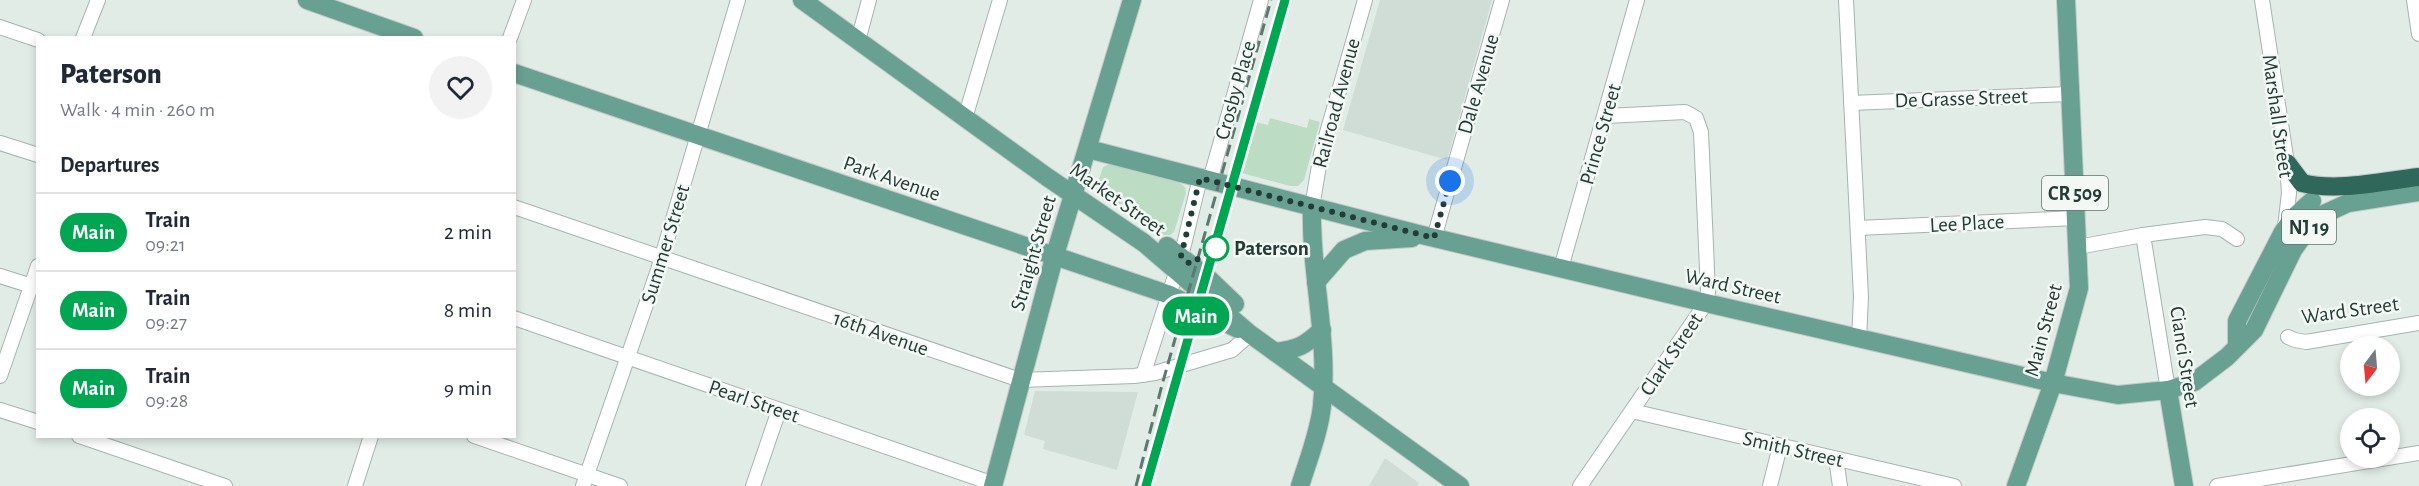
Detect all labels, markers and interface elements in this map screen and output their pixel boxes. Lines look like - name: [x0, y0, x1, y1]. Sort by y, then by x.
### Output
- street label: Dale Avenue: [1454, 32, 1503, 136]
- street label: Railroad Avenue: [1309, 36, 1364, 170]
- street label: Crosby Place: [1211, 38, 1260, 142]
- street label: Marshall Street: [2258, 53, 2297, 179]
- button: heart: [429, 56, 492, 119]
- text: Paterson: [60, 61, 162, 89]
- street label: Prince Street: [1576, 81, 1625, 187]
- street label: De Grasse Street: [1894, 86, 2028, 111]
- text: Walk · 4 min · 260 m: [60, 100, 215, 120]
- street label: Park Avenue: [841, 152, 943, 205]
- text: Departures: [60, 154, 160, 176]
- street label: Market Street: [1066, 159, 1170, 240]
- your location: [1435, 166, 1465, 196]
- road number: CR 509: [2042, 176, 2108, 210]
- street label: Summer Street: [637, 182, 694, 306]
- street label: Straight Street: [1007, 193, 1060, 313]
- text: Train: [145, 209, 190, 231]
- road number: NJ 19: [2282, 210, 2336, 244]
- street label: Lee Place: [1929, 211, 2005, 236]
- text: 2 min: [444, 221, 492, 243]
- text: Main: [72, 222, 115, 243]
- text: 09:21: [145, 235, 186, 255]
- marker: Paterson: [1203, 235, 1229, 261]
- place label: Paterson: [1234, 238, 1309, 259]
- street label: Ward Street: [1683, 265, 1783, 308]
- street label: Main Street: [2021, 281, 2066, 379]
- text: Train: [145, 287, 190, 309]
- street label: Ward Street: [2300, 293, 2400, 328]
- line badge: Main: [1154, 296, 1238, 336]
- text: 8 min: [444, 299, 492, 321]
- text: Main: [72, 300, 115, 321]
- street label: Cianci Street: [2166, 305, 2203, 410]
- text: Main: [1174, 306, 1218, 327]
- street label: 16th Avenue: [830, 307, 931, 360]
- street label: Clark Street: [1636, 309, 1707, 399]
- text: 09:27: [145, 313, 187, 333]
- north arrow: [2340, 336, 2400, 396]
- map controls: [2340, 336, 2400, 468]
- text: Train: [145, 365, 190, 387]
- street label: Pearl Street: [706, 376, 802, 427]
- text: 9 min: [444, 377, 492, 399]
- text: Main: [72, 378, 115, 399]
- text: 09:28: [145, 391, 188, 411]
- button: locate: [2340, 408, 2400, 468]
- street label: Smith Street: [1741, 428, 1845, 471]

